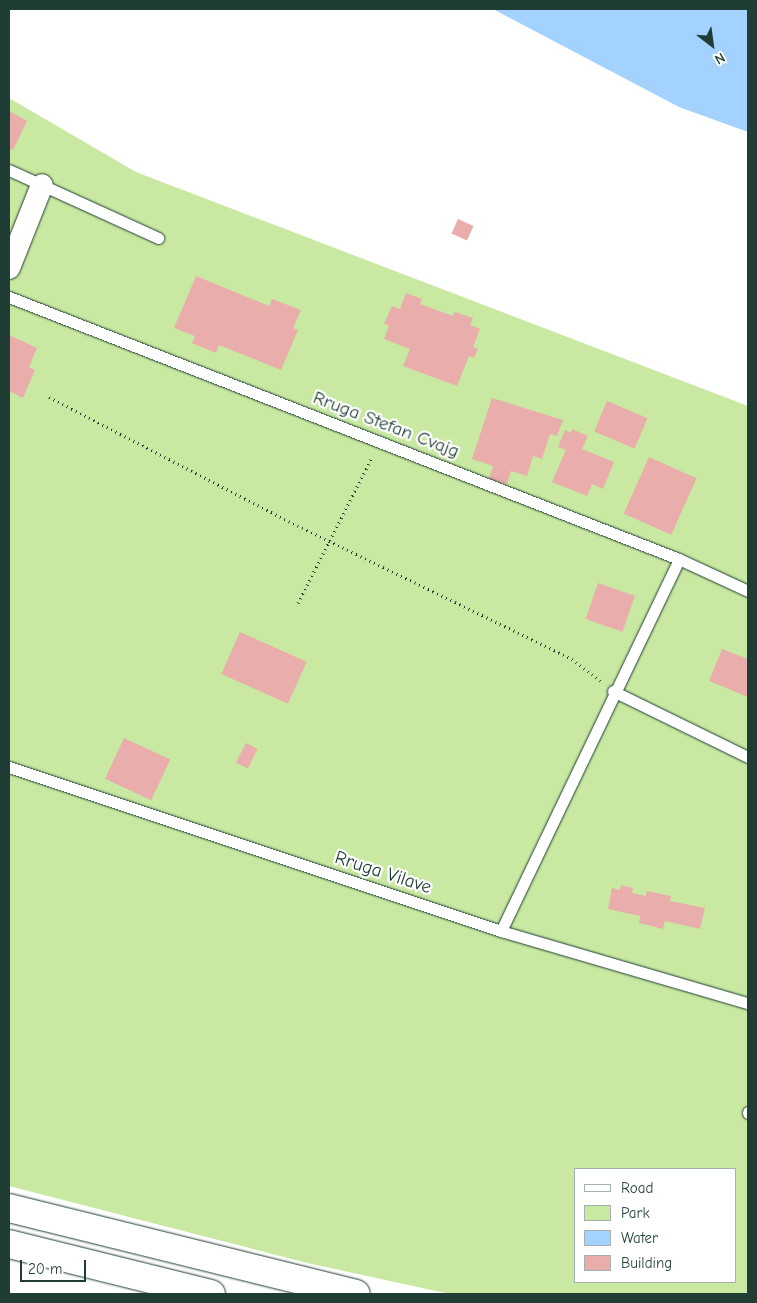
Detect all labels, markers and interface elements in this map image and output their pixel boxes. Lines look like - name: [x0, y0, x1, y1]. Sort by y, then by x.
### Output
- north arrow: [687, 20, 737, 70]
- text: N: [712, 49, 728, 68]
- street label: Rruga Stefan Cvajg: [310, 387, 462, 463]
- street label: Rruga Vilave: [332, 847, 434, 899]
- legend: [574, 1168, 737, 1283]
- text: Road: [621, 1179, 653, 1197]
- text: Park: [621, 1204, 650, 1222]
- text: Water: [621, 1229, 658, 1247]
- scale bar: [22, 1250, 89, 1282]
- text: Building: [621, 1254, 672, 1272]
- text: 20 m: [28, 1260, 62, 1278]

